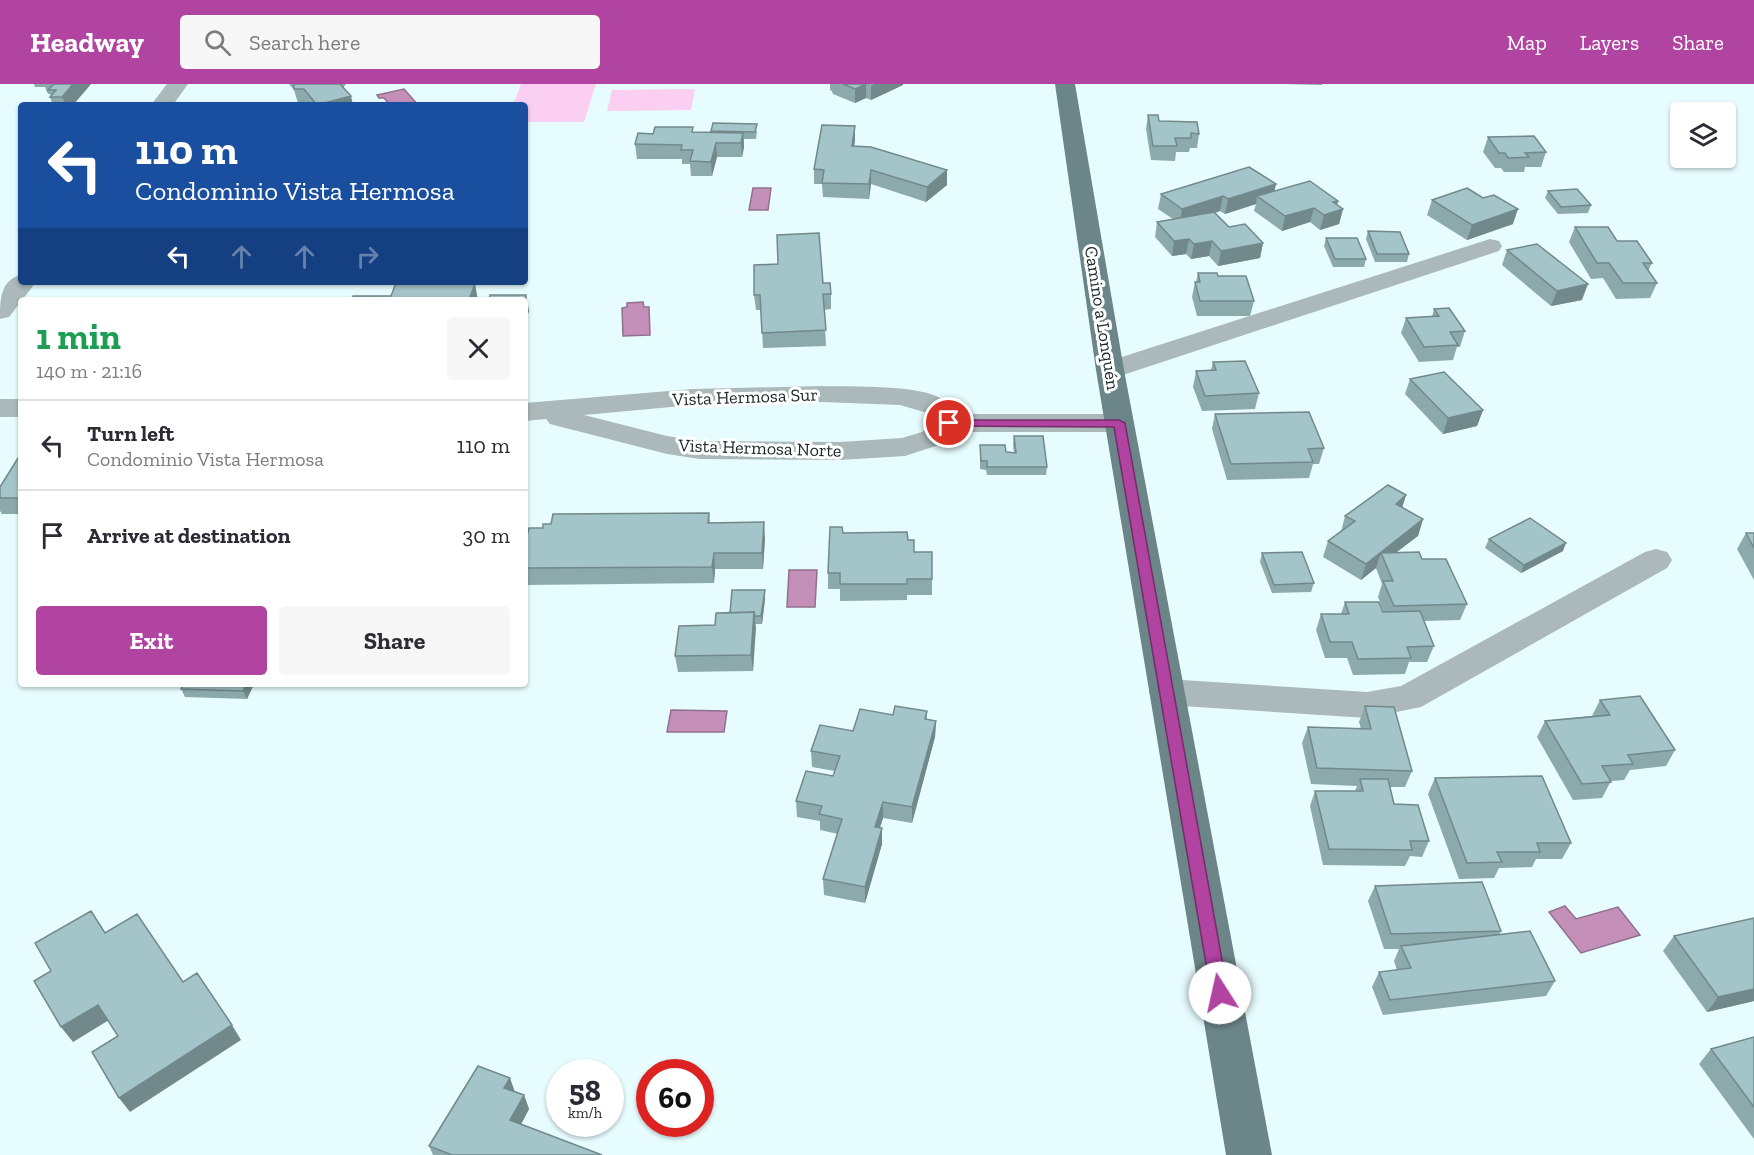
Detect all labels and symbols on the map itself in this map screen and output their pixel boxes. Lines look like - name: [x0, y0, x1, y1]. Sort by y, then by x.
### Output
- street label: Camino a Lonquén: [1080, 245, 1124, 392]
- street label: Vista Hermosa Sur: [671, 383, 818, 411]
- pin: [923, 397, 974, 448]
- street label: Vista Hermosa Norte: [677, 434, 842, 462]
- position arrow: [1188, 961, 1252, 1025]
- speed limit sign: 60: [636, 1059, 714, 1137]

